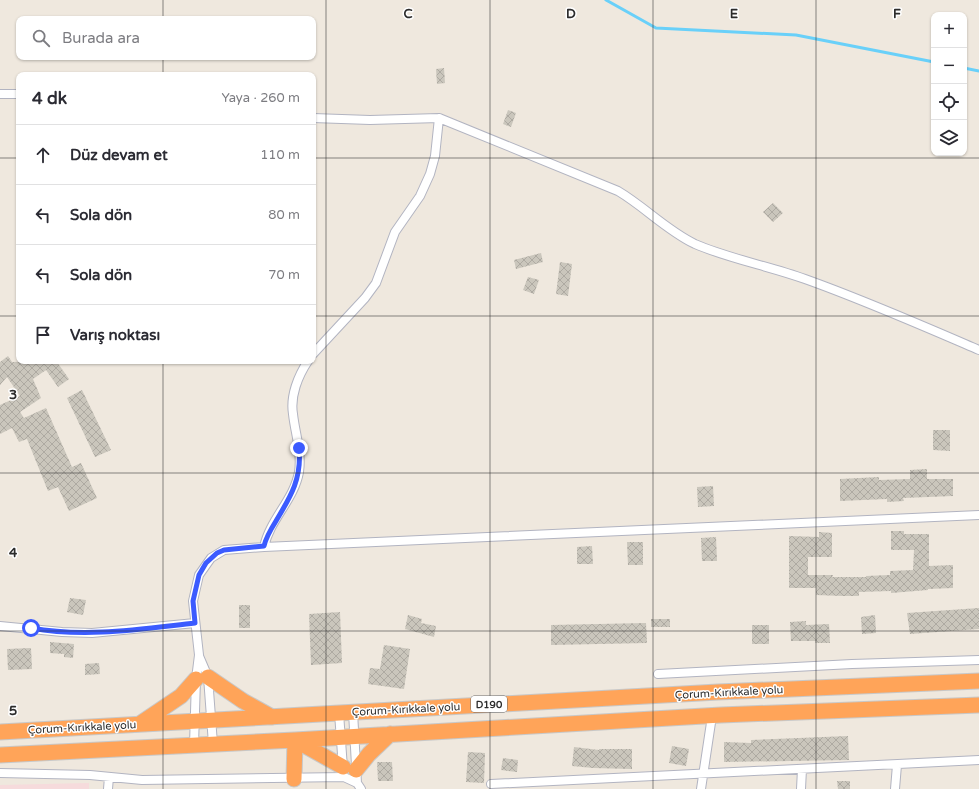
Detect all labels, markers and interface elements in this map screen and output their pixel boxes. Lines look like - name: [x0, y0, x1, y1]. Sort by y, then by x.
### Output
- text: C: [403, 6, 413, 22]
- text: D: [566, 6, 576, 22]
- text: E: [730, 6, 738, 22]
- text: F: [893, 6, 901, 22]
- map controls: [931, 12, 967, 156]
- button: +: [931, 12, 967, 48]
- search box: [16, 16, 316, 60]
- icon: search: [30, 27, 52, 49]
- text: Burada ara: [62, 29, 140, 47]
- button: −: [931, 48, 967, 84]
- button: locate: [931, 84, 967, 120]
- text: 4 dk: [32, 88, 67, 109]
- text: Yaya · 260 m: [221, 90, 300, 106]
- button: layers: [931, 120, 967, 156]
- icon: ahead: [32, 144, 54, 166]
- text: Düz devam et: [70, 146, 168, 164]
- text: 110 m: [260, 147, 300, 163]
- icon: left: [32, 204, 54, 226]
- text: Sola dön: [70, 206, 132, 224]
- text: 80 m: [268, 207, 300, 223]
- icon: left: [32, 264, 54, 286]
- text: Sola dön: [70, 266, 132, 284]
- text: 70 m: [268, 267, 300, 283]
- icon: arrive: [32, 324, 54, 346]
- text: Varış noktası: [70, 326, 160, 344]
- text: 3: [9, 387, 17, 403]
- route end: [290, 439, 308, 457]
- text: 4: [9, 545, 18, 561]
- route start: [22, 619, 40, 637]
- street label: Çorum-Kırıkkale yolu: [674, 683, 784, 702]
- road number: D190: [471, 696, 507, 712]
- street label: Çorum-Kırıkkale yolu: [351, 700, 461, 719]
- text: 5: [9, 703, 17, 719]
- street label: Çorum-Kırıkkale yolu: [27, 718, 137, 737]

